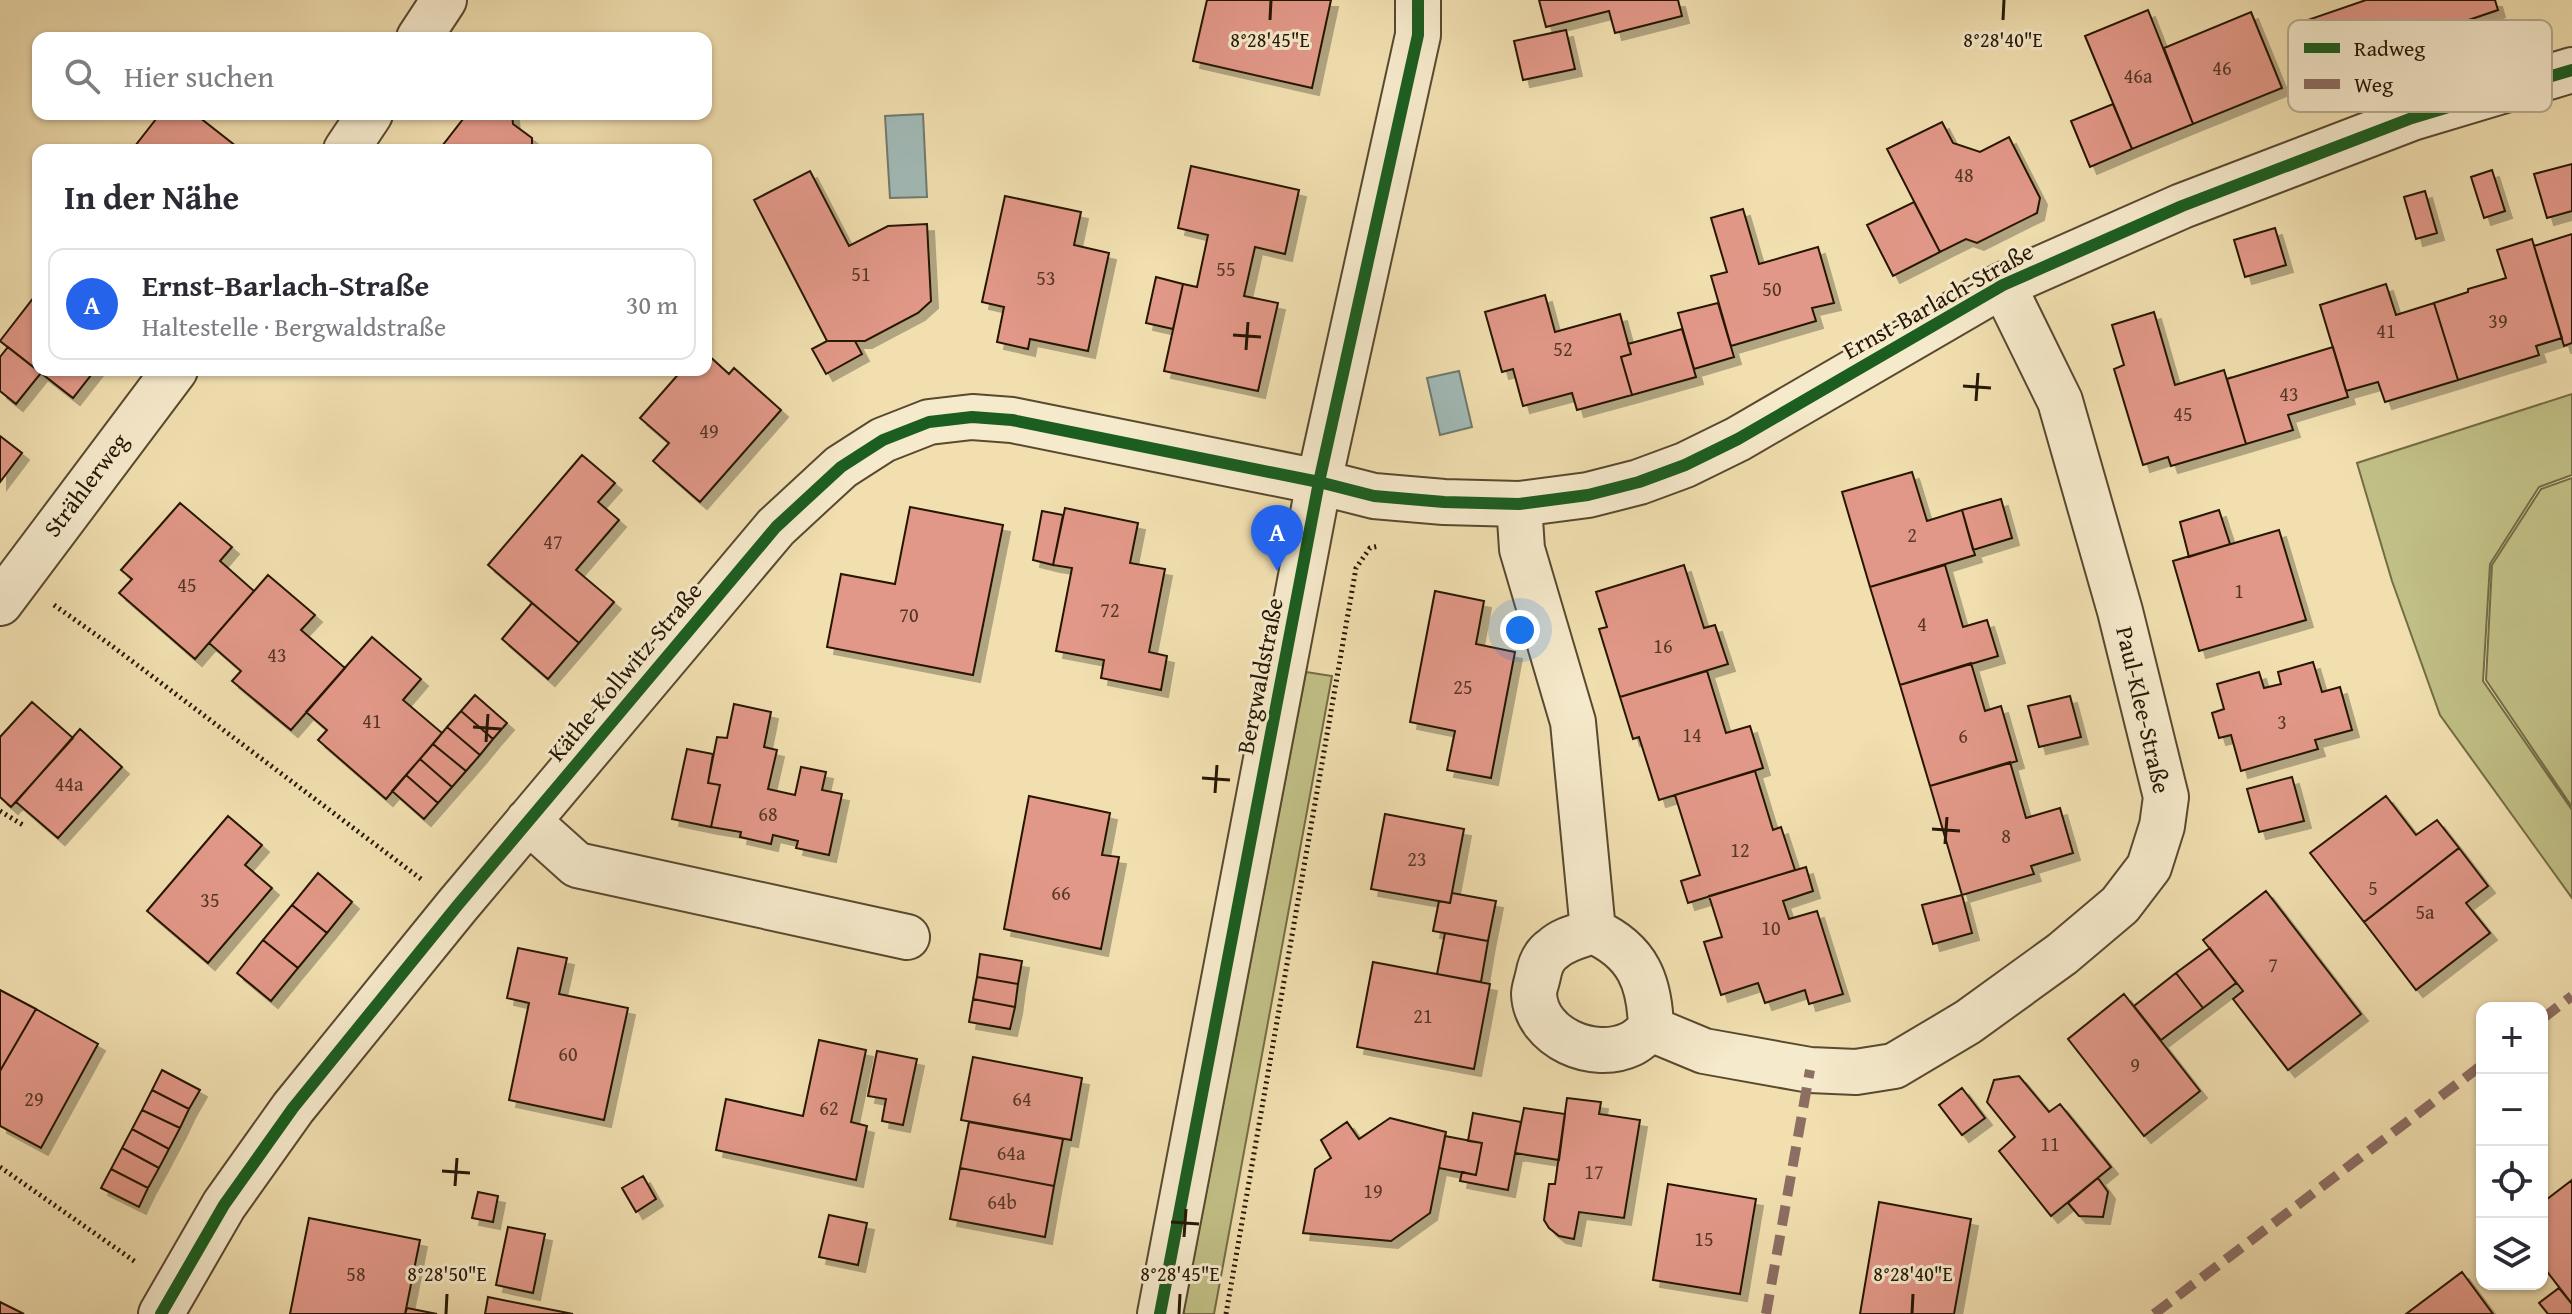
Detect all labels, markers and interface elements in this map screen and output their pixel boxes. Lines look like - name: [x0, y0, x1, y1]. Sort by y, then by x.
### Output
- legend: [2288, 20, 2552, 112]
- text: 8°28'45"E: [1230, 25, 1310, 54]
- text: 8°28'40"E: [1963, 25, 2043, 54]
- search box: [32, 32, 712, 120]
- text: Radweg: [2354, 32, 2425, 64]
- house number: 46: [2212, 53, 2232, 82]
- icon: search: [60, 54, 104, 98]
- text: Hier suchen: [124, 54, 274, 98]
- house number: 46a: [2124, 61, 2153, 90]
- text: Weg: [2354, 68, 2393, 100]
- house number: 48: [1954, 160, 1974, 189]
- text: In der Nähe: [64, 172, 239, 221]
- street label: Ernst-Barlach-Straße: [1836, 234, 2039, 368]
- house number: 55: [1216, 254, 1236, 283]
- house number: 51: [851, 259, 871, 288]
- text: Ernst-Barlach-Straße: [142, 263, 429, 307]
- house number: 53: [1036, 263, 1056, 292]
- house number: 50: [1762, 274, 1782, 303]
- text: A: [84, 285, 100, 324]
- text: 30 m: [626, 285, 678, 324]
- house number: 39: [2488, 306, 2508, 335]
- text: Haltestelle · Bergwaldstraße: [142, 307, 446, 346]
- house number: 41: [2376, 316, 2396, 345]
- house number: 52: [1553, 334, 1573, 363]
- house number: 43: [2279, 379, 2299, 408]
- house number: 45: [2173, 399, 2193, 428]
- house number: 49: [699, 416, 719, 445]
- street label: Strählerweg: [35, 425, 136, 544]
- pin: A: [1251, 505, 1303, 571]
- house number: 2: [1907, 520, 1917, 549]
- house number: 47: [543, 527, 563, 556]
- house number: 45: [177, 570, 197, 599]
- street label: Käthe-Kollwitz-Straße: [539, 574, 710, 769]
- house number: 1: [2234, 576, 2244, 605]
- house number: 72: [1100, 595, 1120, 624]
- street label: Bergwaldstraße: [1227, 595, 1292, 757]
- house number: 70: [899, 600, 919, 629]
- house number: 4: [1917, 609, 1927, 638]
- your location: [1500, 610, 1540, 650]
- street label: Paul-Klee-Straße: [2107, 623, 2180, 797]
- house number: 16: [1653, 631, 1673, 660]
- house number: 43: [267, 640, 287, 669]
- house number: 25: [1453, 672, 1473, 701]
- house number: 41: [362, 706, 382, 735]
- house number: 3: [2277, 707, 2287, 736]
- house number: 14: [1682, 720, 1702, 749]
- house number: 6: [1958, 721, 1968, 750]
- house number: 44a: [55, 769, 84, 798]
- house number: 68: [758, 799, 778, 828]
- house number: 8: [2001, 821, 2011, 850]
- house number: 12: [1730, 835, 1750, 864]
- house number: 23: [1407, 844, 1427, 873]
- house number: 5: [2368, 873, 2378, 902]
- house number: 66: [1051, 878, 1071, 907]
- house number: 35: [200, 885, 220, 914]
- house number: 5a: [2415, 897, 2435, 926]
- house number: 10: [1761, 913, 1781, 942]
- house number: 7: [2268, 950, 2278, 979]
- house number: 21: [1413, 1001, 1433, 1030]
- map controls: [2476, 1002, 2548, 1290]
- button: +: [2476, 1002, 2548, 1074]
- house number: 60: [558, 1039, 578, 1068]
- house number: 9: [2130, 1050, 2140, 1079]
- button: −: [2476, 1074, 2548, 1146]
- house number: 29: [24, 1084, 44, 1113]
- house number: 64: [1012, 1084, 1032, 1113]
- house number: 62: [819, 1093, 839, 1122]
- house number: 11: [2040, 1129, 2060, 1158]
- house number: 64a: [997, 1138, 1026, 1167]
- button: locate: [2476, 1146, 2548, 1218]
- house number: 17: [1584, 1157, 1604, 1186]
- house number: 19: [1363, 1176, 1383, 1205]
- house number: 64b: [987, 1187, 1017, 1216]
- button: layers: [2476, 1218, 2548, 1290]
- house number: 15: [1694, 1224, 1714, 1253]
- house number: 58: [346, 1259, 366, 1288]
- text: 8°28'50"E: [407, 1259, 487, 1288]
- text: 8°28'45"E: [1140, 1259, 1220, 1288]
- text: 8°28'40"E: [1873, 1259, 1953, 1288]

